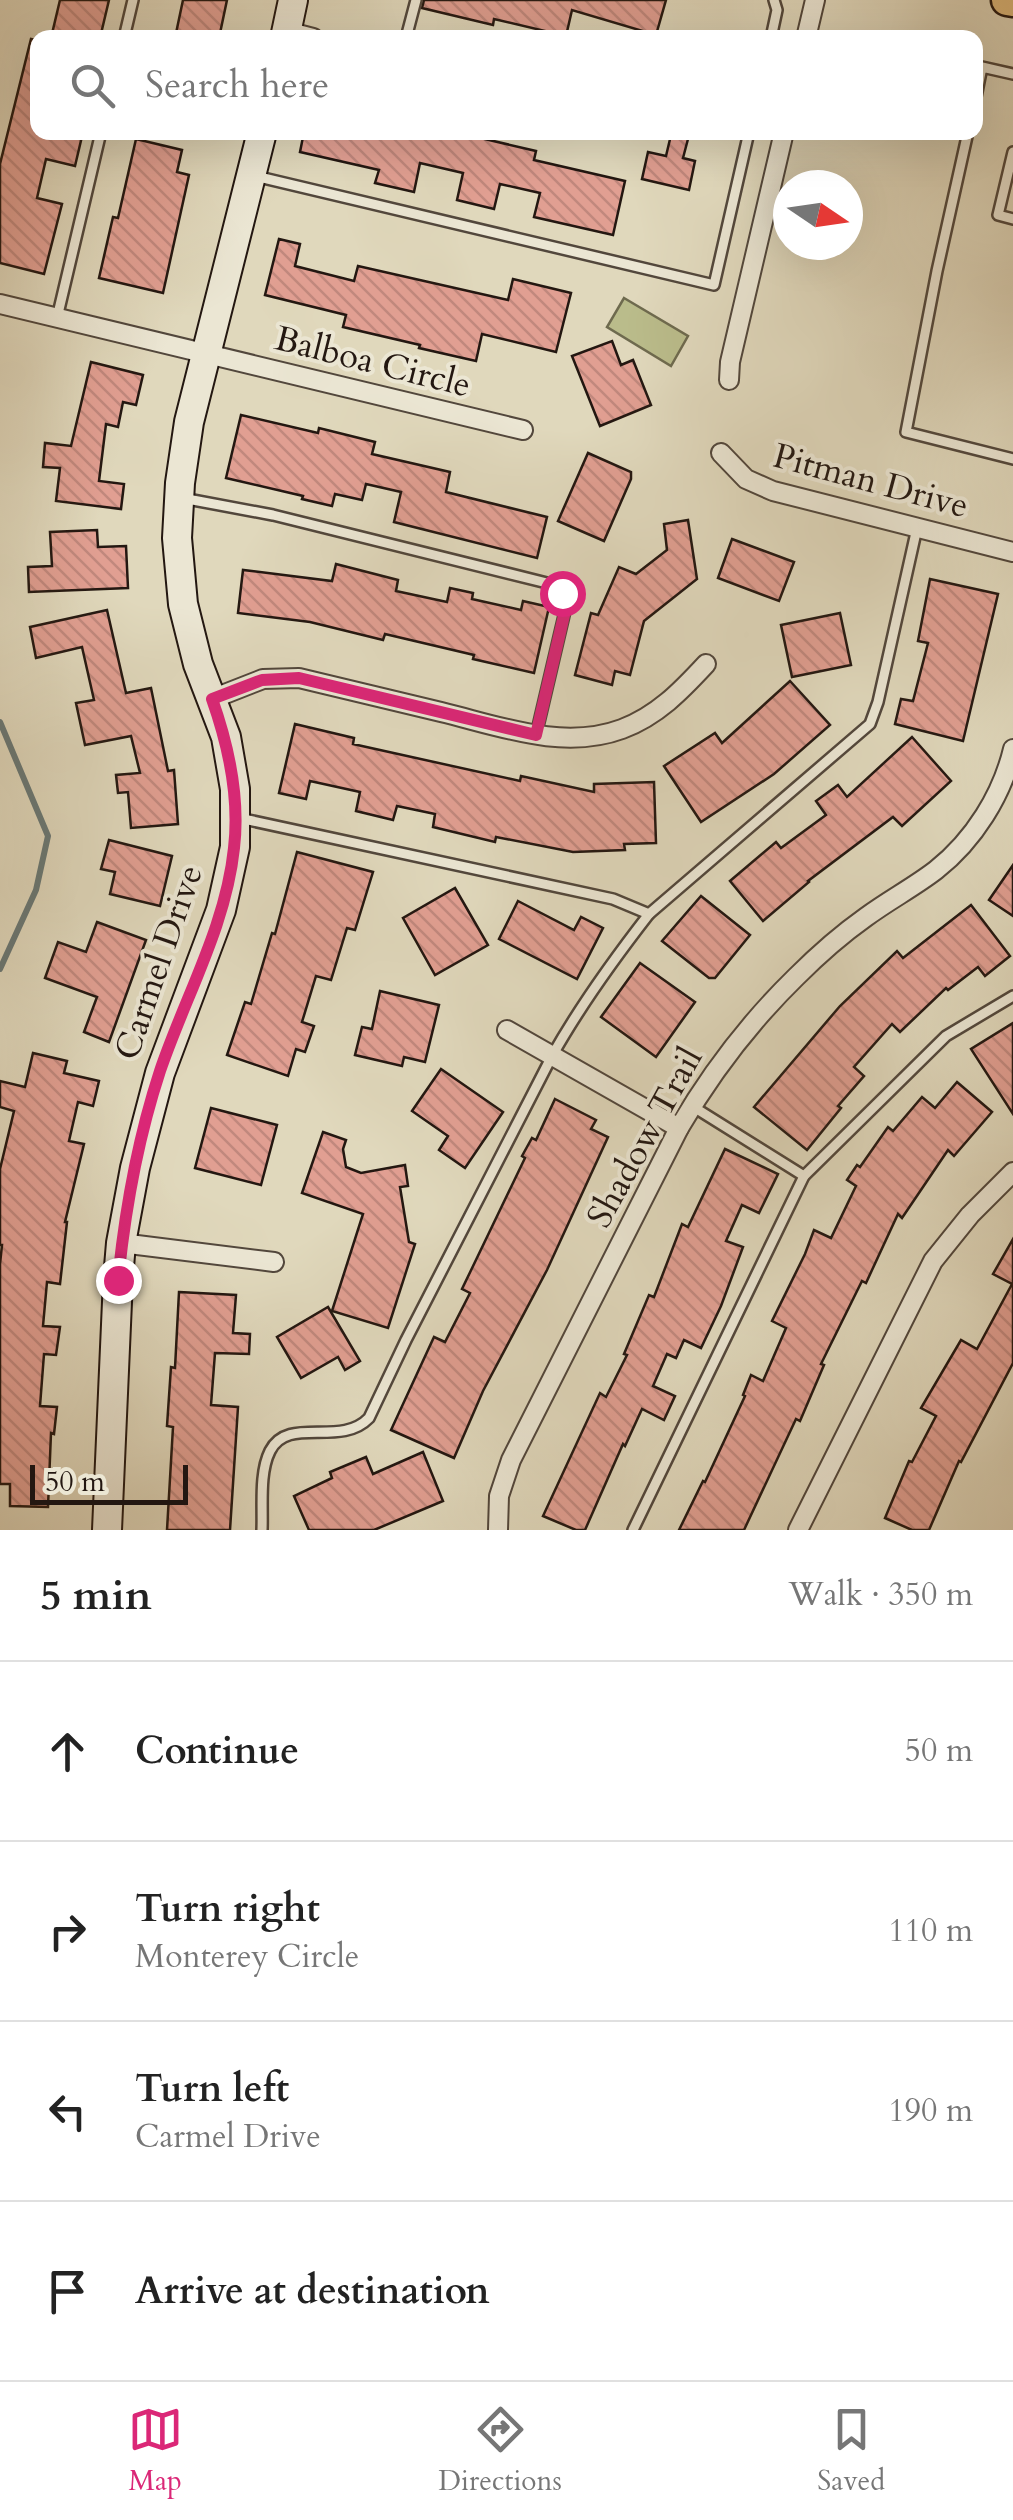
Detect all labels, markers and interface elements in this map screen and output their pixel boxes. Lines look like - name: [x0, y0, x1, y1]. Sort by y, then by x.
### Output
- search box: [30, 30, 983, 140]
- icon: search: [65, 58, 120, 113]
- text: Search here: [145, 59, 329, 111]
- north arrow: [773, 170, 863, 260]
- street label: Balboa Circle: [270, 314, 476, 409]
- street label: Pitman Drive: [768, 432, 974, 530]
- route start: [540, 571, 586, 617]
- street label: Carmel Drive: [103, 858, 215, 1066]
- street label: Shadow Trail: [576, 1039, 714, 1236]
- route end: [96, 1258, 142, 1304]
- scale bar: [30, 1460, 188, 1504]
- text: 50 m: [45, 1463, 105, 1501]
- text: 5 min: [40, 1567, 152, 1624]
- text: Walk · 350 m: [788, 1573, 973, 1617]
- icon: ahead: [40, 1724, 95, 1779]
- text: Continue: [135, 1725, 299, 1777]
- text: 50 m: [905, 1729, 973, 1773]
- text: Turn right: [135, 1883, 320, 1935]
- icon: right: [40, 1904, 95, 1959]
- text: 110 m: [888, 1909, 973, 1953]
- text: Monterey Circle: [135, 1935, 359, 1979]
- text: Turn left: [135, 2063, 289, 2115]
- icon: left: [40, 2084, 95, 2139]
- text: 190 m: [888, 2089, 973, 2133]
- text: Carmel Drive: [135, 2115, 321, 2159]
- icon: arrive: [40, 2264, 95, 2319]
- text: Arrive at destination: [135, 2265, 490, 2317]
- tab: Map: [128, 2402, 183, 2500]
- tab: Directions: [438, 2402, 562, 2500]
- tab: Saved: [817, 2402, 885, 2500]

